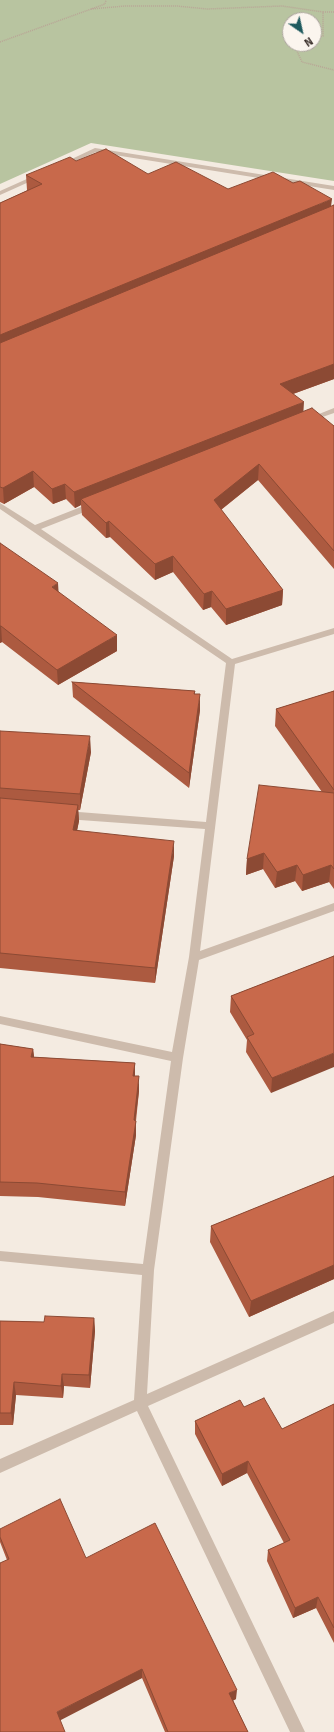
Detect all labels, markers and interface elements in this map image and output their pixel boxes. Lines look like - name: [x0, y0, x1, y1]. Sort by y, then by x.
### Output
- north arrow: [282, 12, 322, 52]
- text: N: [302, 34, 315, 49]

